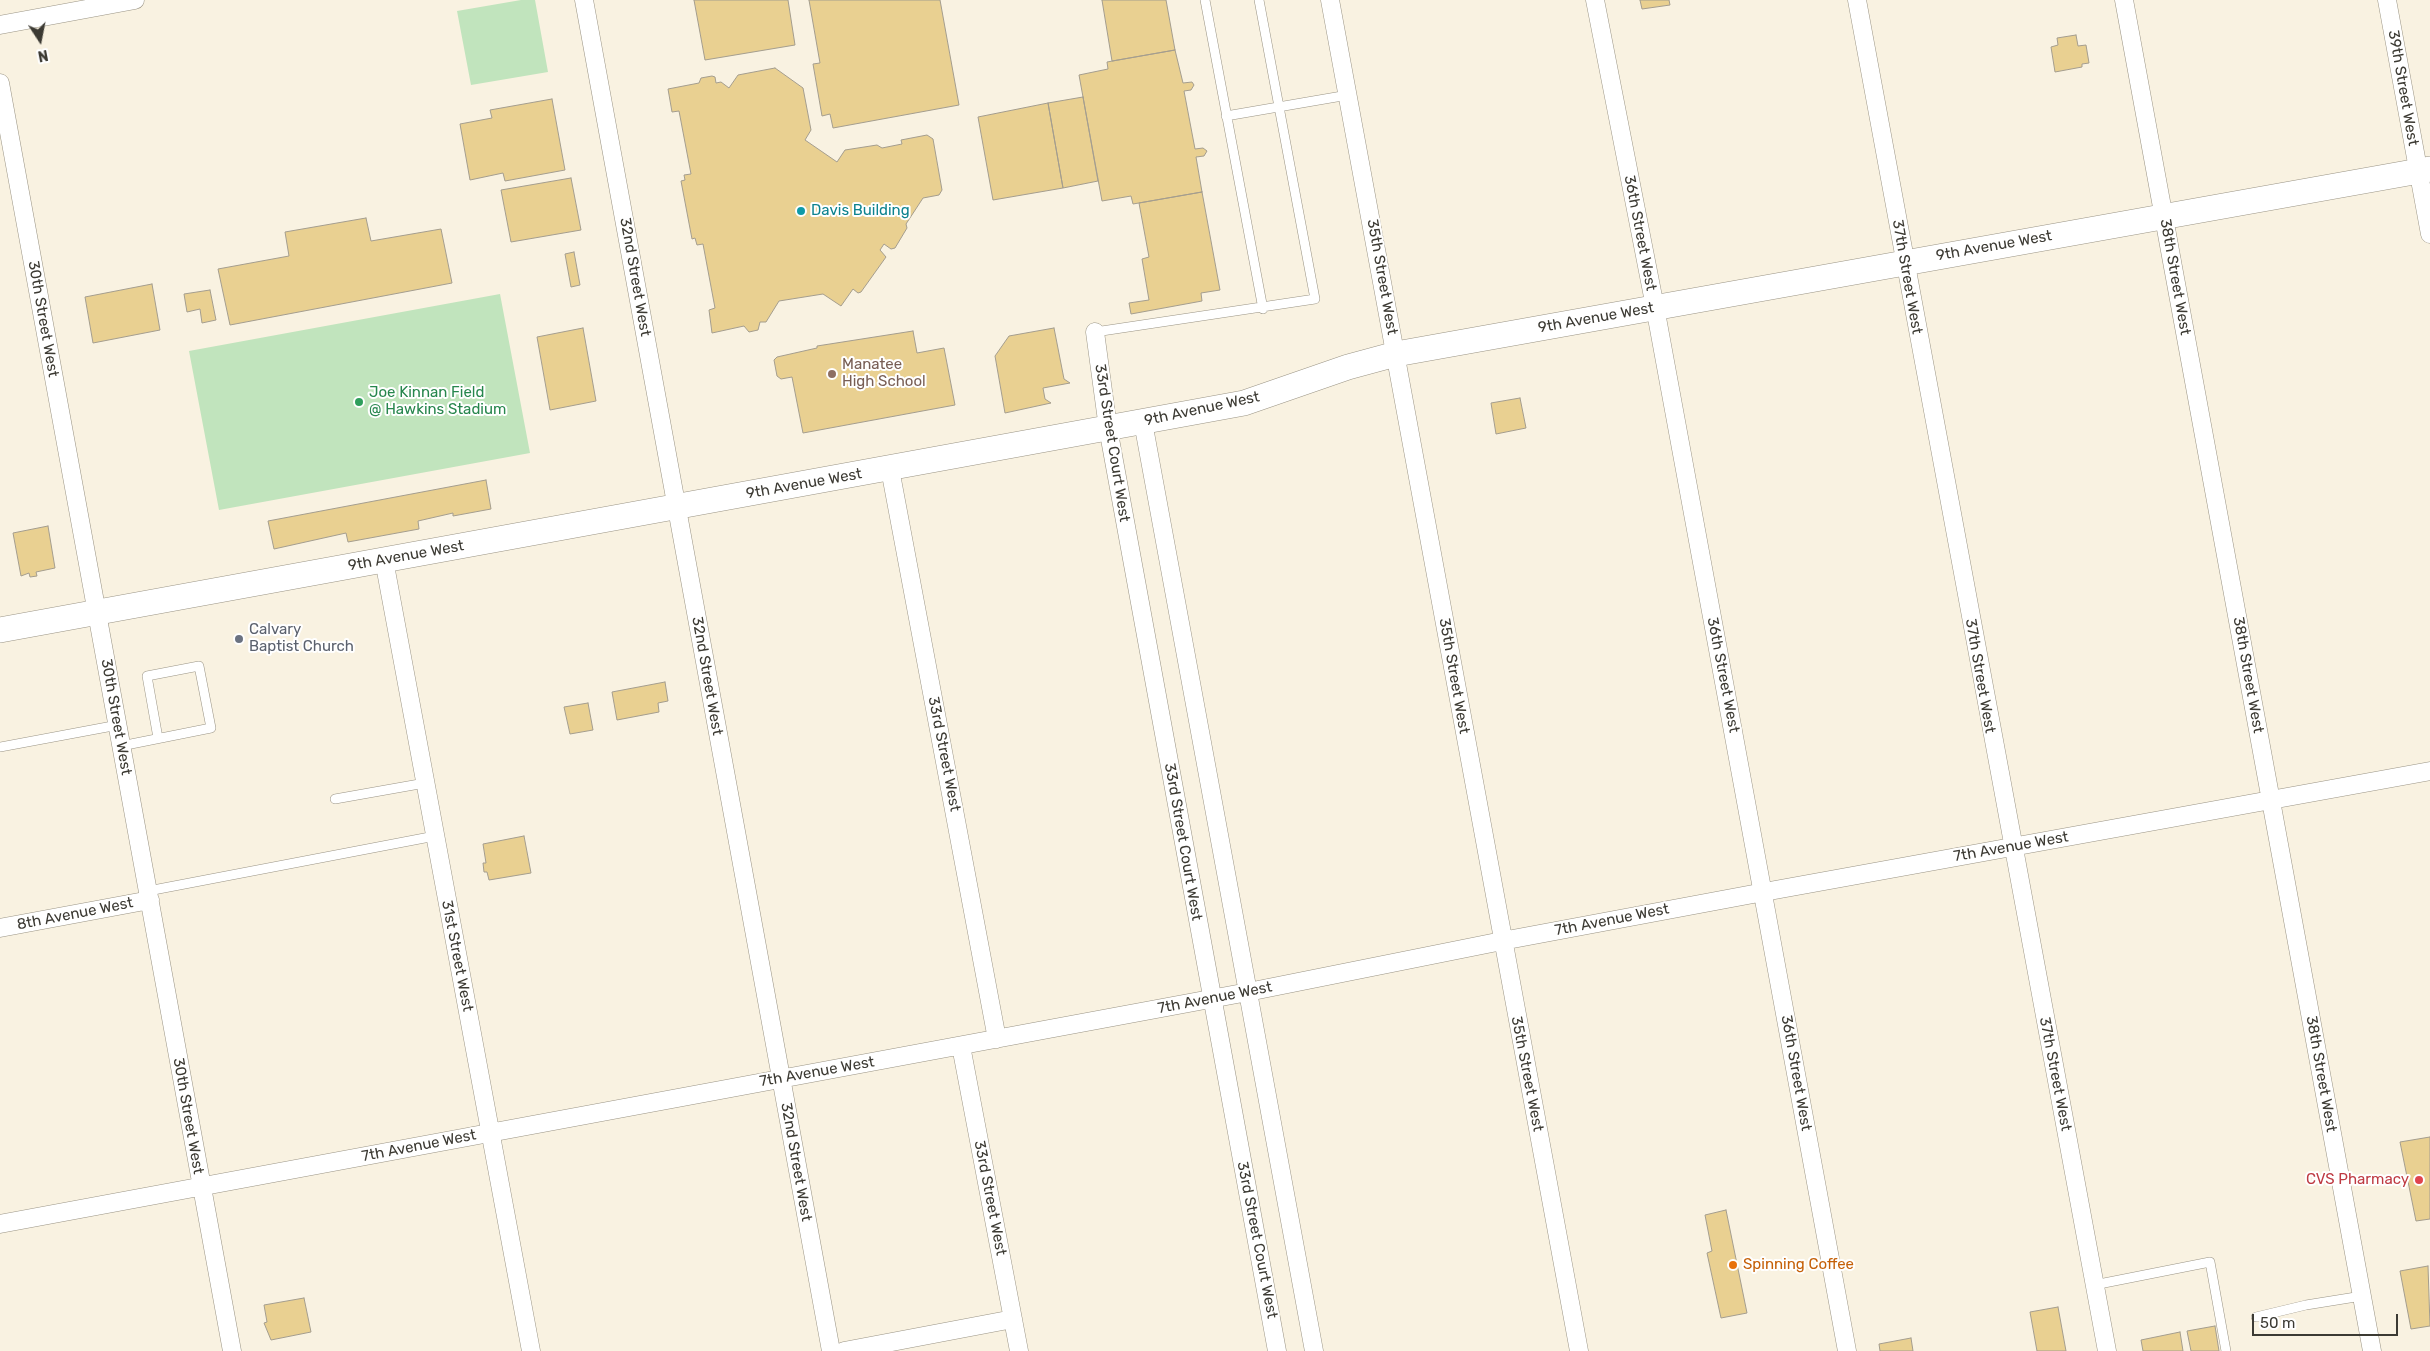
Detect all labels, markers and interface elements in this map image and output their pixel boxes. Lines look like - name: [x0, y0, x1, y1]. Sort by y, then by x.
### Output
- north arrow: [15, 15, 65, 65]
- street label: 39th Street West: [2384, 29, 2422, 147]
- text: N: [36, 46, 50, 65]
- street label: 36th Street West: [1620, 174, 1660, 292]
- place label: Davis Building: [811, 202, 910, 220]
- marker: Davis Building: [795, 205, 807, 217]
- street label: 32nd Street West: [616, 216, 654, 338]
- street label: 38th Street West: [2156, 217, 2194, 337]
- street label: 35th Street West: [1363, 218, 1401, 336]
- street label: 37th Street West: [1888, 218, 1926, 336]
- street label: 9th Avenue West: [1935, 227, 2053, 265]
- street label: 30th Street West: [24, 259, 62, 379]
- street label: 9th Avenue West: [1537, 299, 1655, 337]
- place label: Manatee High School: [842, 356, 926, 391]
- street label: 33rd Street Court West: [1091, 363, 1133, 523]
- marker: Manatee High School: [826, 368, 838, 380]
- place label: Joe Kinnan Field @ Hawkins Stadium: [369, 384, 506, 419]
- street label: 9th Avenue West: [1143, 388, 1261, 430]
- marker: Joe Kinnan Field @ Hawkins Stadium: [353, 396, 365, 408]
- street label: 9th Avenue West: [745, 465, 863, 503]
- street label: 9th Avenue West: [347, 537, 465, 575]
- street label: 32nd Street West: [688, 615, 726, 737]
- street label: 38th Street West: [2229, 615, 2267, 735]
- street label: 36th Street West: [1703, 616, 1743, 734]
- street label: 35th Street West: [1435, 617, 1473, 735]
- street label: 37th Street West: [1961, 617, 1999, 735]
- place label: Calvary Baptist Church: [249, 621, 354, 656]
- marker: Calvary Baptist Church: [233, 633, 245, 645]
- street label: 30th Street West: [97, 657, 135, 777]
- street label: 33rd Street West: [924, 695, 964, 813]
- street label: 33rd Street Court West: [1160, 762, 1206, 922]
- street label: 7th Avenue West: [1952, 828, 2070, 866]
- street label: 8th Avenue West: [15, 894, 135, 934]
- street label: 31st Street West: [437, 899, 477, 1013]
- street label: 7th Avenue West: [1553, 900, 1671, 940]
- street label: 7th Avenue West: [1156, 978, 1274, 1018]
- street label: 36th Street West: [1777, 1014, 1815, 1132]
- street label: 38th Street West: [2302, 1014, 2340, 1134]
- street label: 35th Street West: [1507, 1015, 1547, 1133]
- street label: 37th Street West: [2035, 1015, 2075, 1133]
- street label: 7th Avenue West: [758, 1053, 876, 1091]
- street label: 30th Street West: [169, 1056, 207, 1176]
- street label: 32nd Street West: [777, 1101, 815, 1223]
- street label: 7th Avenue West: [360, 1126, 478, 1166]
- street label: 33rd Street West: [970, 1139, 1010, 1257]
- street label: 33rd Street Court West: [1233, 1160, 1281, 1320]
- place label: CVS Pharmacy: [2306, 1171, 2409, 1189]
- marker: CVS Pharmacy: [2413, 1174, 2425, 1186]
- place label: Spinning Coffee: [1743, 1256, 1854, 1274]
- marker: Spinning Coffee: [1727, 1259, 1739, 1271]
- scale bar: [2255, 1304, 2401, 1336]
- text: 50 m: [2260, 1314, 2295, 1332]

